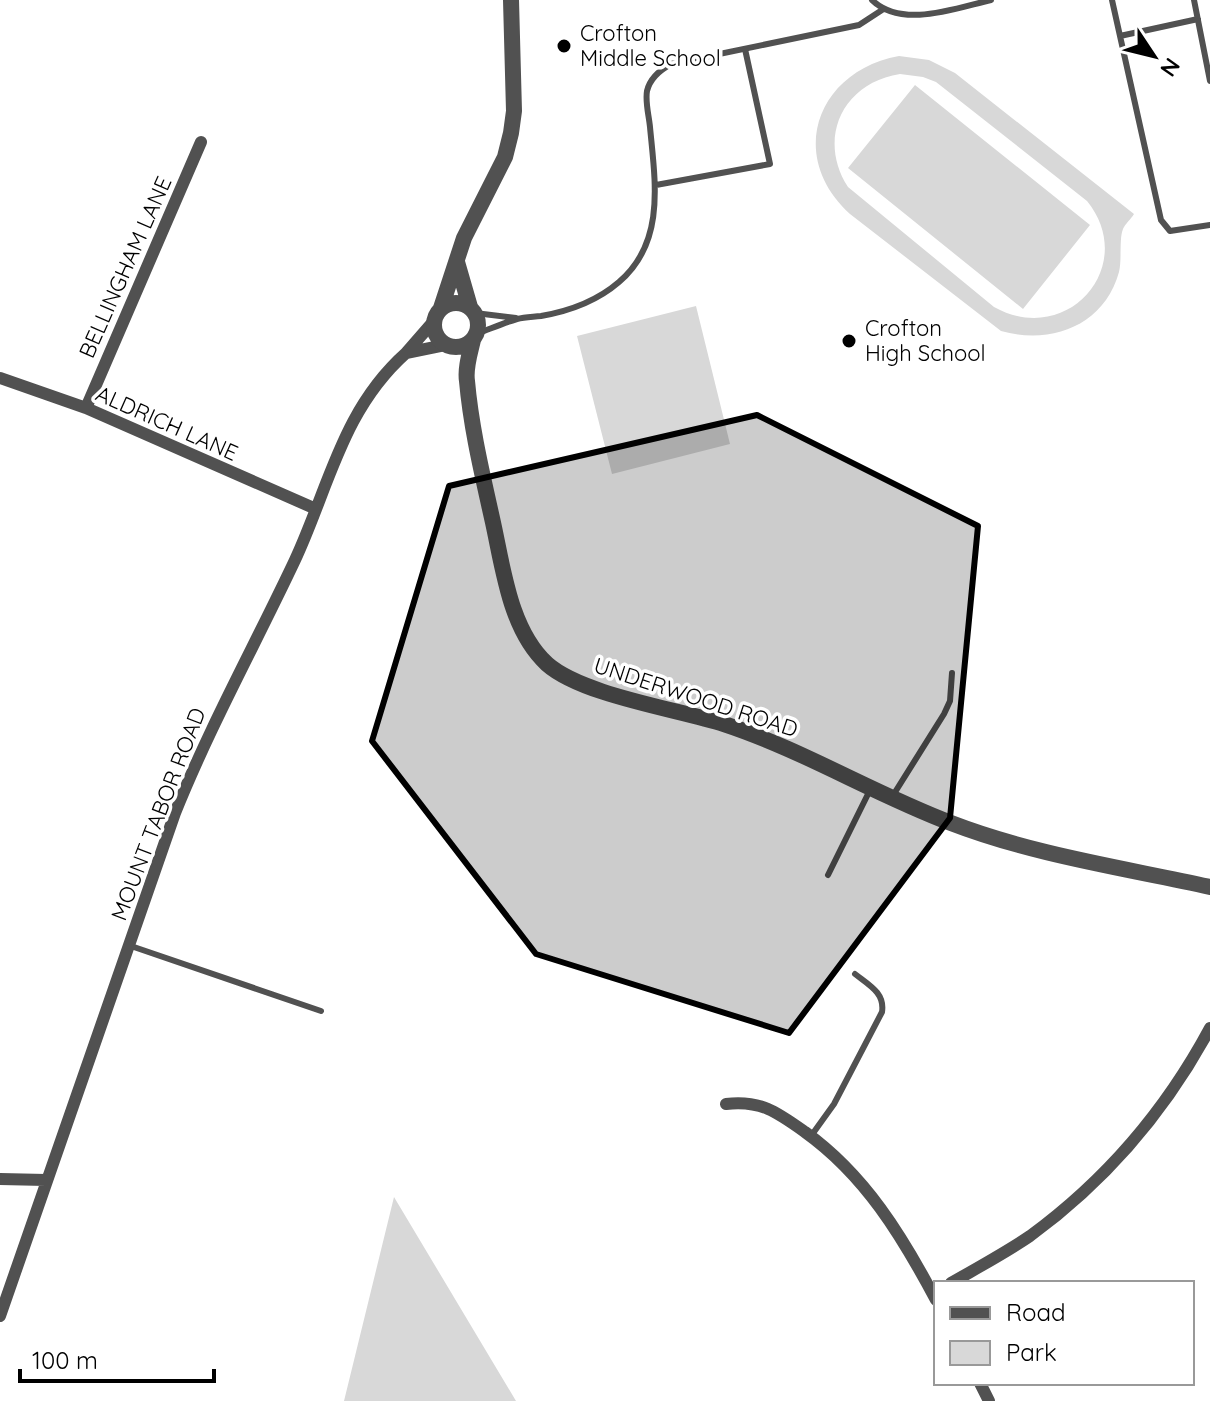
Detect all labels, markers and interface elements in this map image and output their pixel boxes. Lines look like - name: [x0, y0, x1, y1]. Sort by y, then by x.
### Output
- north arrow: [1114, 16, 1194, 96]
- place label: Crofton Middle School: [580, 19, 721, 72]
- marker: Crofton Middle School: [555, 37, 573, 55]
- text: N: [1154, 53, 1186, 82]
- street label: BELLINGHAM LANE: [72, 172, 178, 362]
- place label: Crofton High School: [865, 314, 986, 367]
- marker: Crofton High School: [840, 332, 858, 350]
- street label: ALDRICH LANE: [92, 379, 242, 467]
- street label: UNDERWOOD ROAD: [591, 651, 801, 743]
- street label: MOUNT TABOR ROAD: [104, 704, 212, 924]
- legend: [934, 1281, 1194, 1385]
- text: Road: [1006, 1297, 1066, 1327]
- scale bar: [20, 1333, 214, 1383]
- text: Park: [1006, 1337, 1057, 1367]
- text: 100 m: [32, 1345, 98, 1375]

